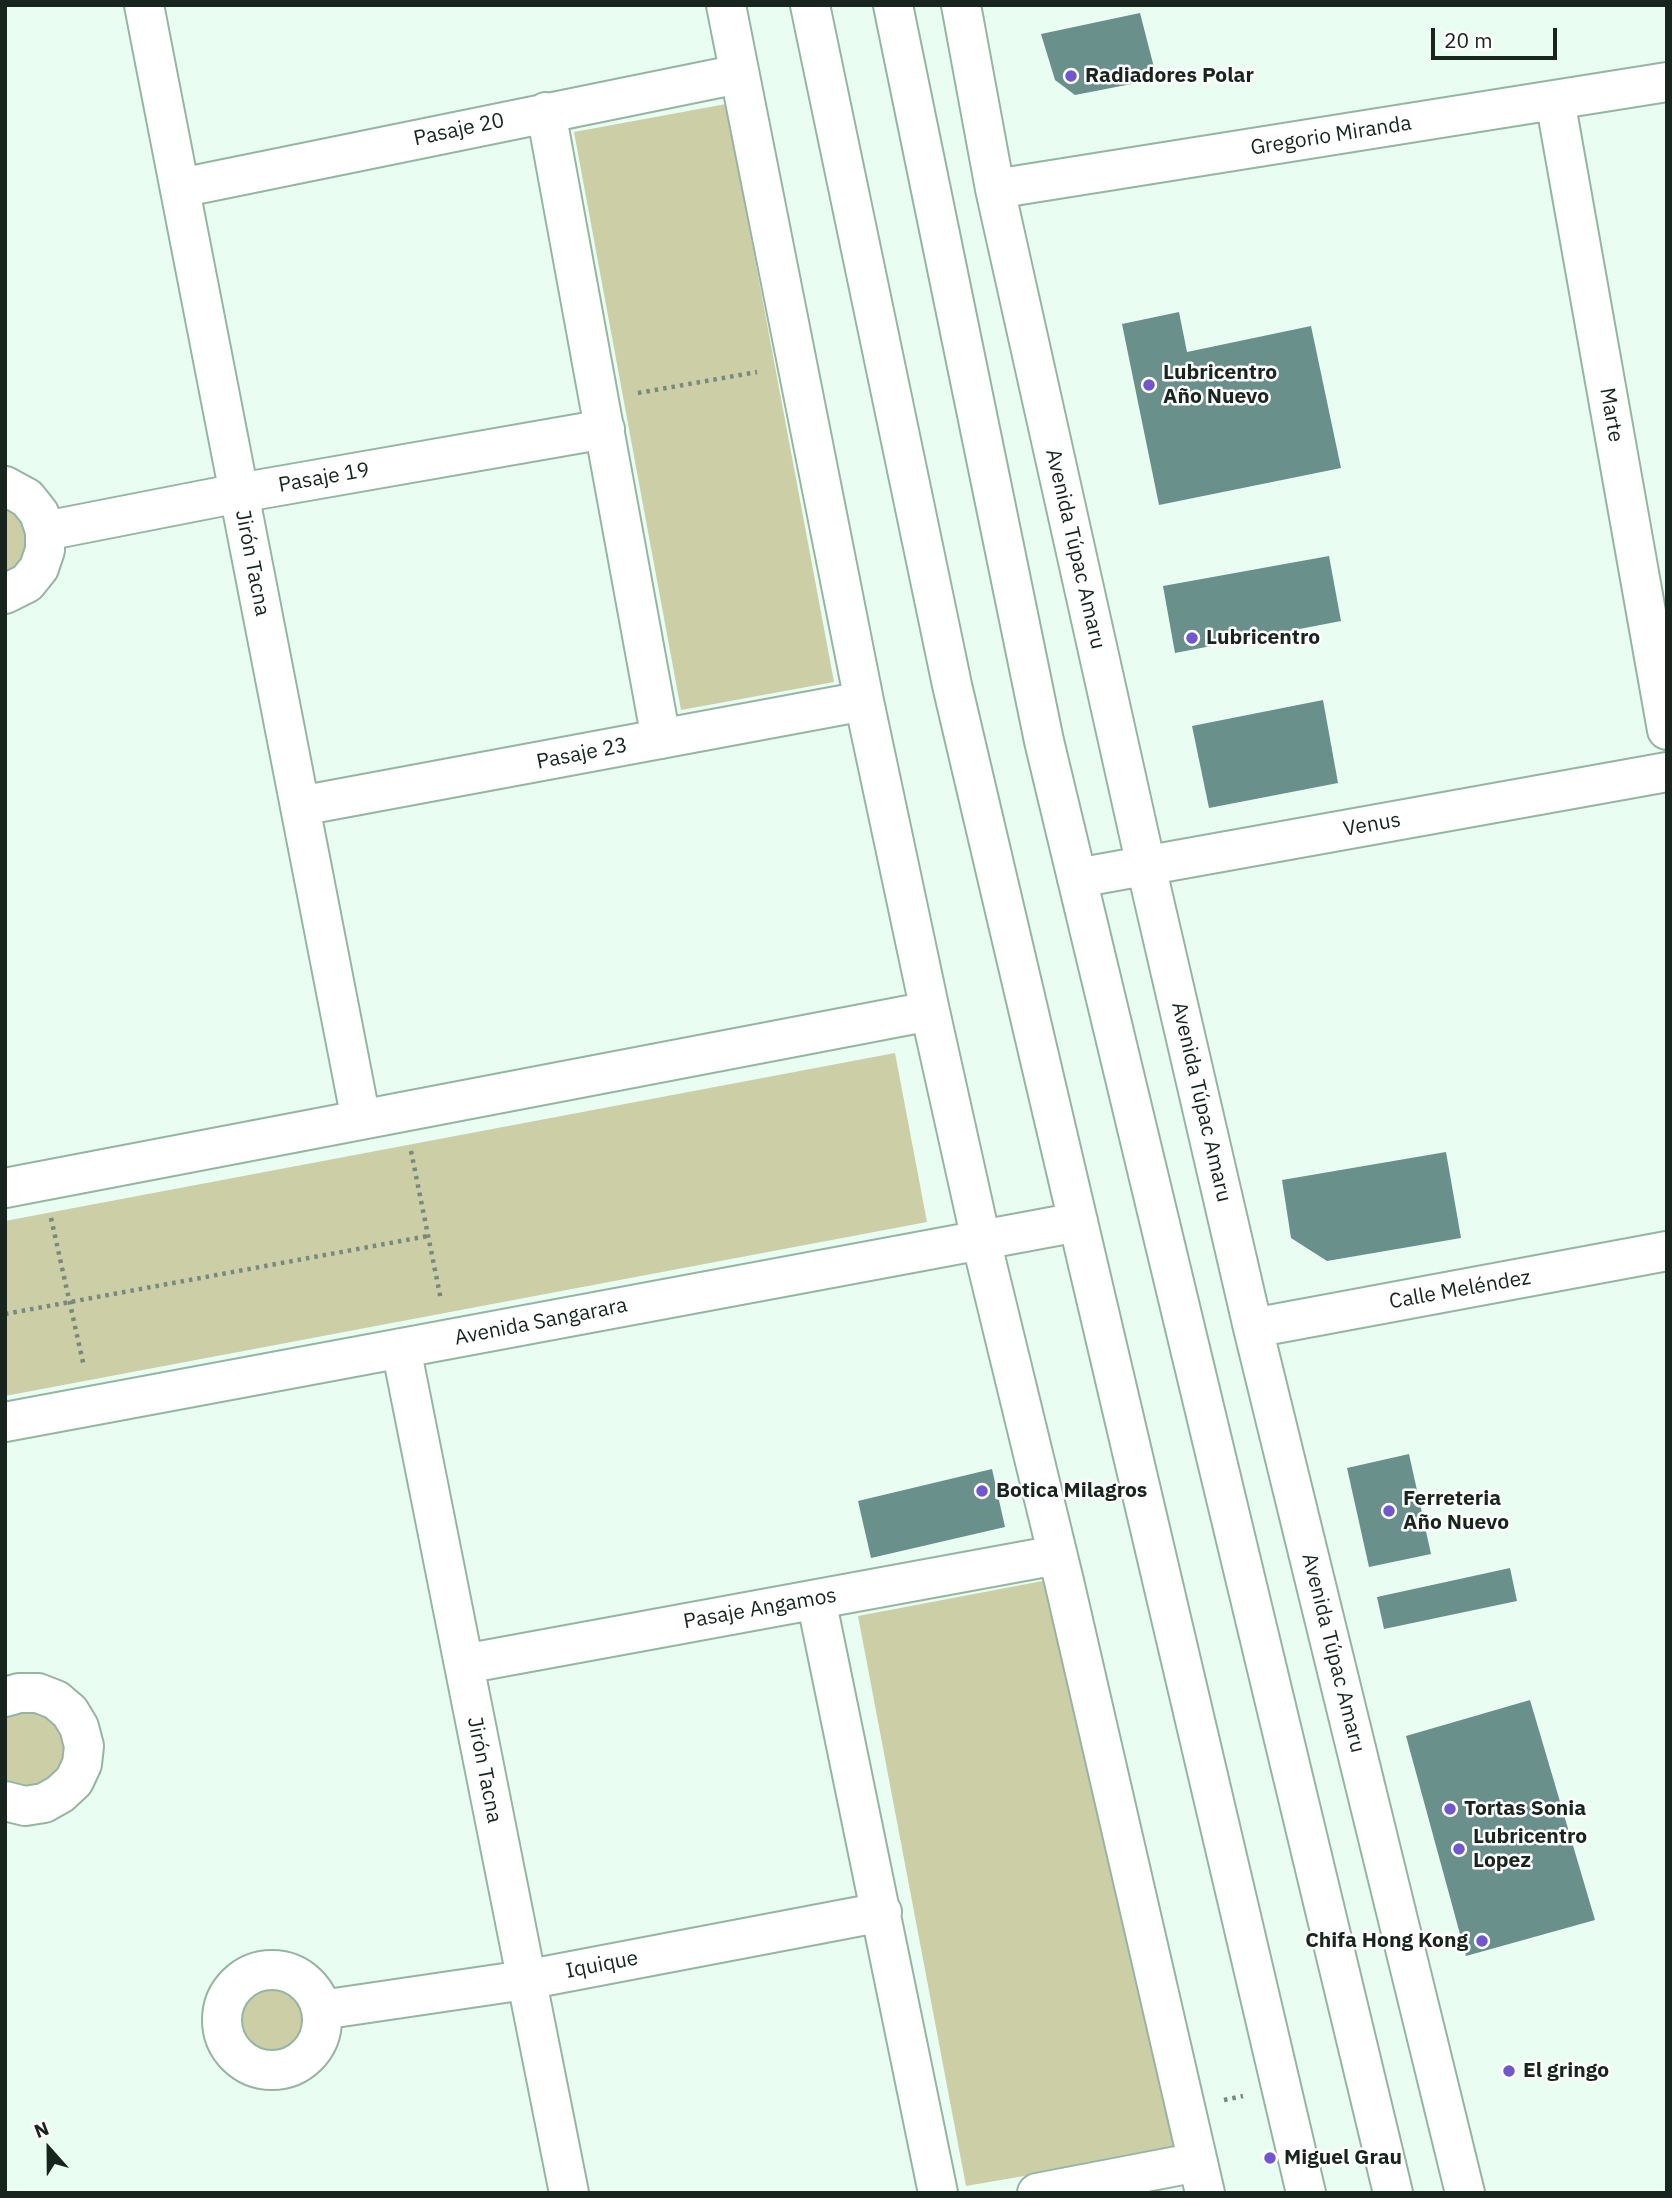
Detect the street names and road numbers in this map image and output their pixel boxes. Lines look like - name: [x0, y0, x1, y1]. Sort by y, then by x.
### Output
- street label: Pasaje 20: [411, 108, 507, 152]
- street label: Gregorio Miranda: [1249, 111, 1413, 161]
- street label: Marte: [1594, 386, 1628, 444]
- street label: Avenida Túpac Amaru: [1040, 446, 1110, 652]
- street label: Pasaje 19: [276, 458, 372, 498]
- street label: Jirón Tacna: [229, 508, 275, 618]
- street label: Pasaje 23: [534, 733, 630, 775]
- street label: Venus: [1341, 808, 1403, 842]
- street label: Avenida Túpac Amaru: [1166, 999, 1236, 1205]
- street label: Calle Meléndez: [1387, 1265, 1533, 1315]
- street label: Avenida Sangarara: [452, 1293, 630, 1351]
- street label: Avenida Túpac Amaru: [1296, 1551, 1370, 1755]
- street label: Pasaje Angamos: [682, 1583, 838, 1635]
- street label: Jirón Tacna: [461, 1715, 507, 1825]
- street label: Iquique: [564, 1946, 640, 1984]

